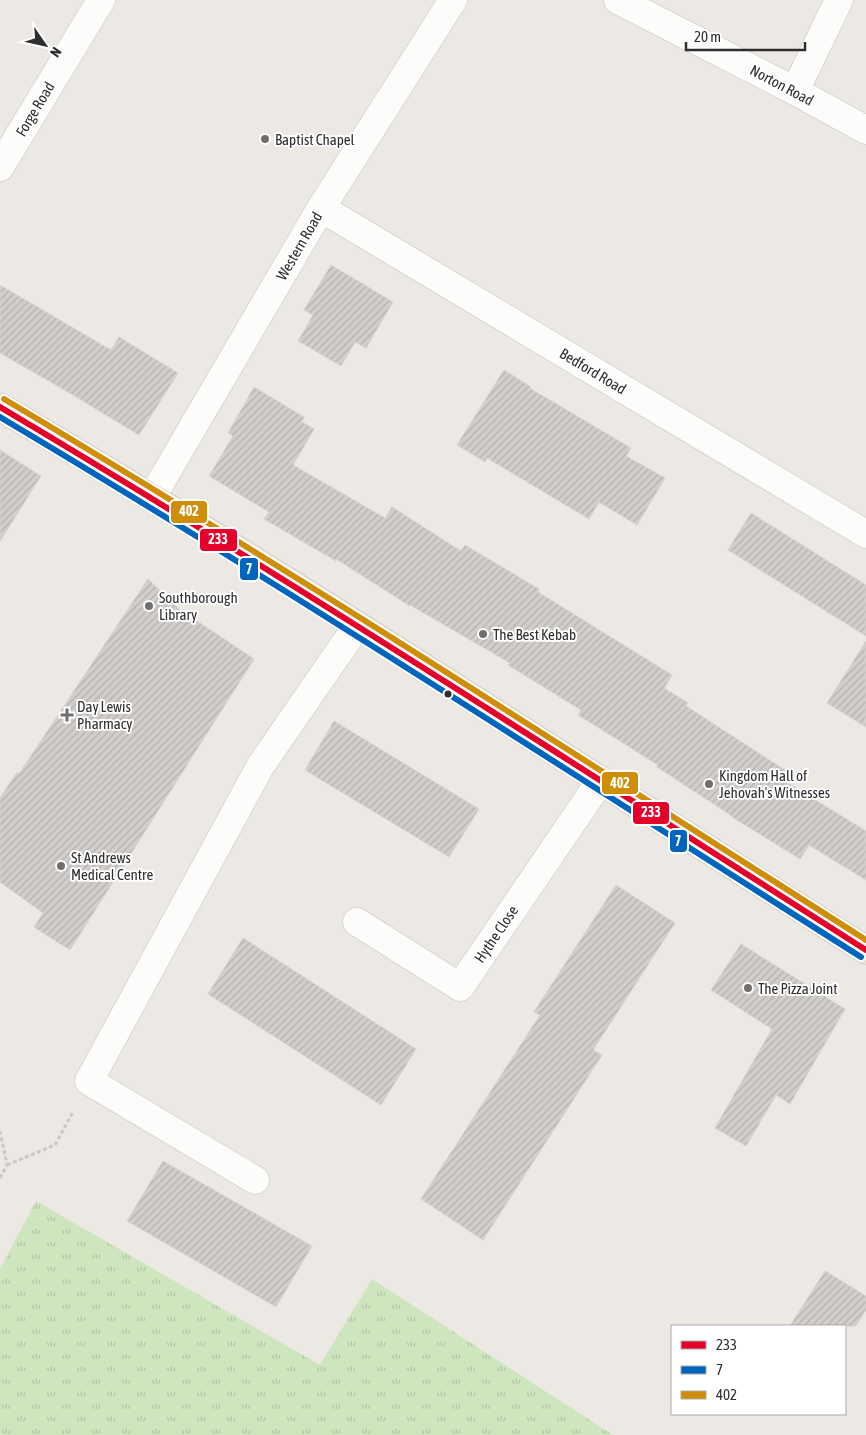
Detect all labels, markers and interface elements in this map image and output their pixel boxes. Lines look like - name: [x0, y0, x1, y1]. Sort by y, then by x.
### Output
- north arrow: [20, 20, 70, 70]
- scale bar: [686, 20, 805, 52]
- text: 20 m: [694, 28, 721, 45]
- text: N: [47, 44, 65, 60]
- street label: Norton Road: [747, 61, 817, 109]
- street label: Forge Road: [12, 79, 58, 139]
- place label: Baptist Chapel: [275, 131, 355, 148]
- marker: Baptist Chapel: [259, 133, 271, 145]
- street label: Western Road: [273, 209, 325, 283]
- street label: Bedford Road: [557, 345, 629, 397]
- line badge: 402: [170, 500, 208, 524]
- text: 402: [178, 503, 199, 519]
- line badge: 233: [199, 528, 238, 552]
- text: 233: [208, 531, 228, 547]
- line badge: 7: [239, 557, 259, 581]
- text: 7: [246, 561, 252, 577]
- place label: Southborough Library: [159, 589, 238, 623]
- marker: Southborough Library: [143, 600, 155, 612]
- place label: The Best Kebab: [493, 626, 576, 643]
- marker: The Best Kebab: [477, 628, 489, 640]
- unlabelled marker: [443, 689, 453, 699]
- place label: Day Lewis Pharmacy: [77, 698, 133, 732]
- marker: Day Lewis Pharmacy: [61, 709, 73, 721]
- place label: Kingdom Hall of Jehovah's Witnesses: [719, 767, 830, 801]
- line badge: 402: [601, 771, 639, 795]
- text: 402: [609, 775, 630, 791]
- marker: Kingdom Hall of Jehovah's Witnesses: [703, 778, 715, 790]
- line badge: 233: [632, 801, 670, 825]
- text: 233: [641, 804, 661, 820]
- line badge: 7: [669, 829, 688, 853]
- text: 7: [675, 833, 681, 849]
- place label: St Andrews Medical Centre: [71, 849, 153, 883]
- marker: St Andrews Medical Centre: [55, 860, 67, 872]
- street label: Hythe Close: [471, 902, 521, 966]
- place label: The Pizza Joint: [758, 980, 838, 997]
- marker: The Pizza Joint: [742, 982, 754, 994]
- legend: [671, 1325, 846, 1415]
- text: 233: [716, 1336, 737, 1353]
- text: 7: [716, 1361, 723, 1378]
- text: 402: [716, 1386, 737, 1403]

